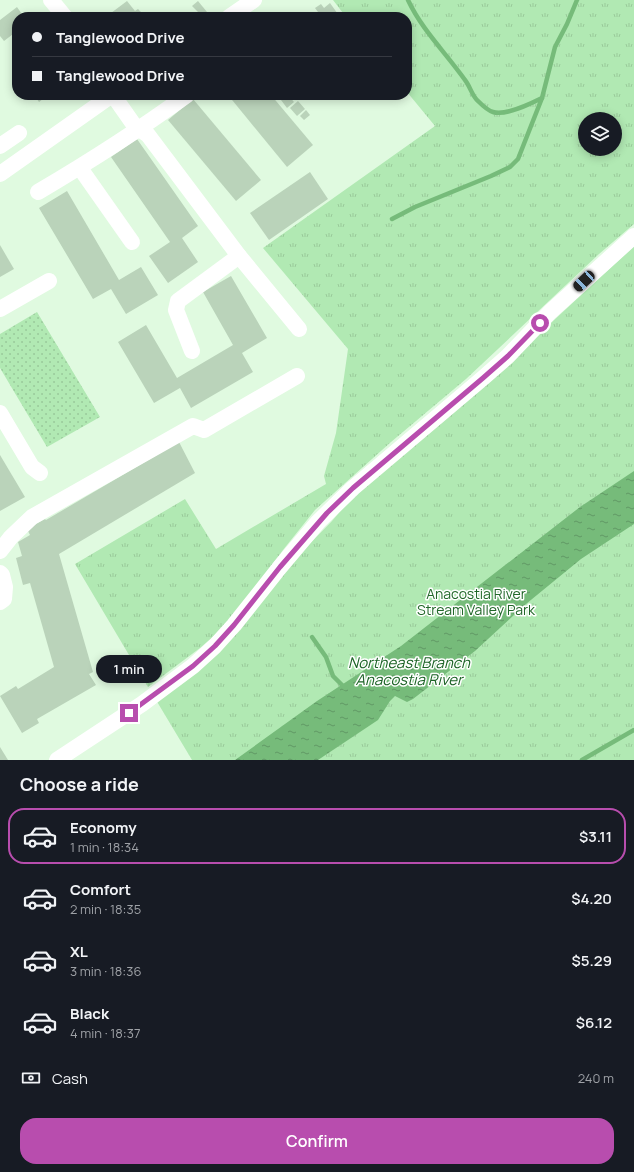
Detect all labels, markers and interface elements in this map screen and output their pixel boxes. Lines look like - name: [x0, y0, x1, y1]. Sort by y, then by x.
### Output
- text: Tanglewood Drive: [56, 27, 185, 48]
- text: Tanglewood Drive: [56, 65, 185, 86]
- map controls: [578, 112, 622, 156]
- button: layers: [578, 112, 622, 156]
- car: [571, 268, 597, 294]
- route start: [531, 314, 549, 332]
- park label: Anacostia River Stream Valley Park: [417, 584, 536, 619]
- water label: Northeast Branch Anacostia River: [348, 652, 471, 690]
- callout: 1 min: [96, 655, 162, 683]
- text: 1 min: [114, 660, 145, 678]
- route end: [120, 704, 138, 722]
- text: Choose a ride: [20, 772, 139, 796]
- text: Economy: [70, 817, 137, 838]
- icon: car: [22, 818, 58, 854]
- text: $3.11: [579, 826, 612, 847]
- text: 1 min · 18:34: [70, 838, 139, 856]
- text: Comfort: [70, 879, 131, 900]
- icon: car: [22, 880, 58, 916]
- text: $4.20: [571, 888, 612, 909]
- text: 2 min · 18:35: [70, 900, 141, 918]
- text: XL: [70, 941, 88, 962]
- icon: car: [22, 942, 58, 978]
- text: $5.29: [572, 950, 612, 971]
- text: 3 min · 18:36: [70, 962, 141, 980]
- text: Black: [70, 1003, 109, 1024]
- icon: car: [22, 1004, 58, 1040]
- text: $6.12: [576, 1012, 612, 1033]
- text: 4 min · 18:37: [70, 1024, 140, 1042]
- icon: cash: [20, 1067, 42, 1089]
- text: Cash: [52, 1068, 88, 1089]
- text: 240 m: [578, 1069, 614, 1087]
- button: Confirm: [20, 1118, 614, 1164]

